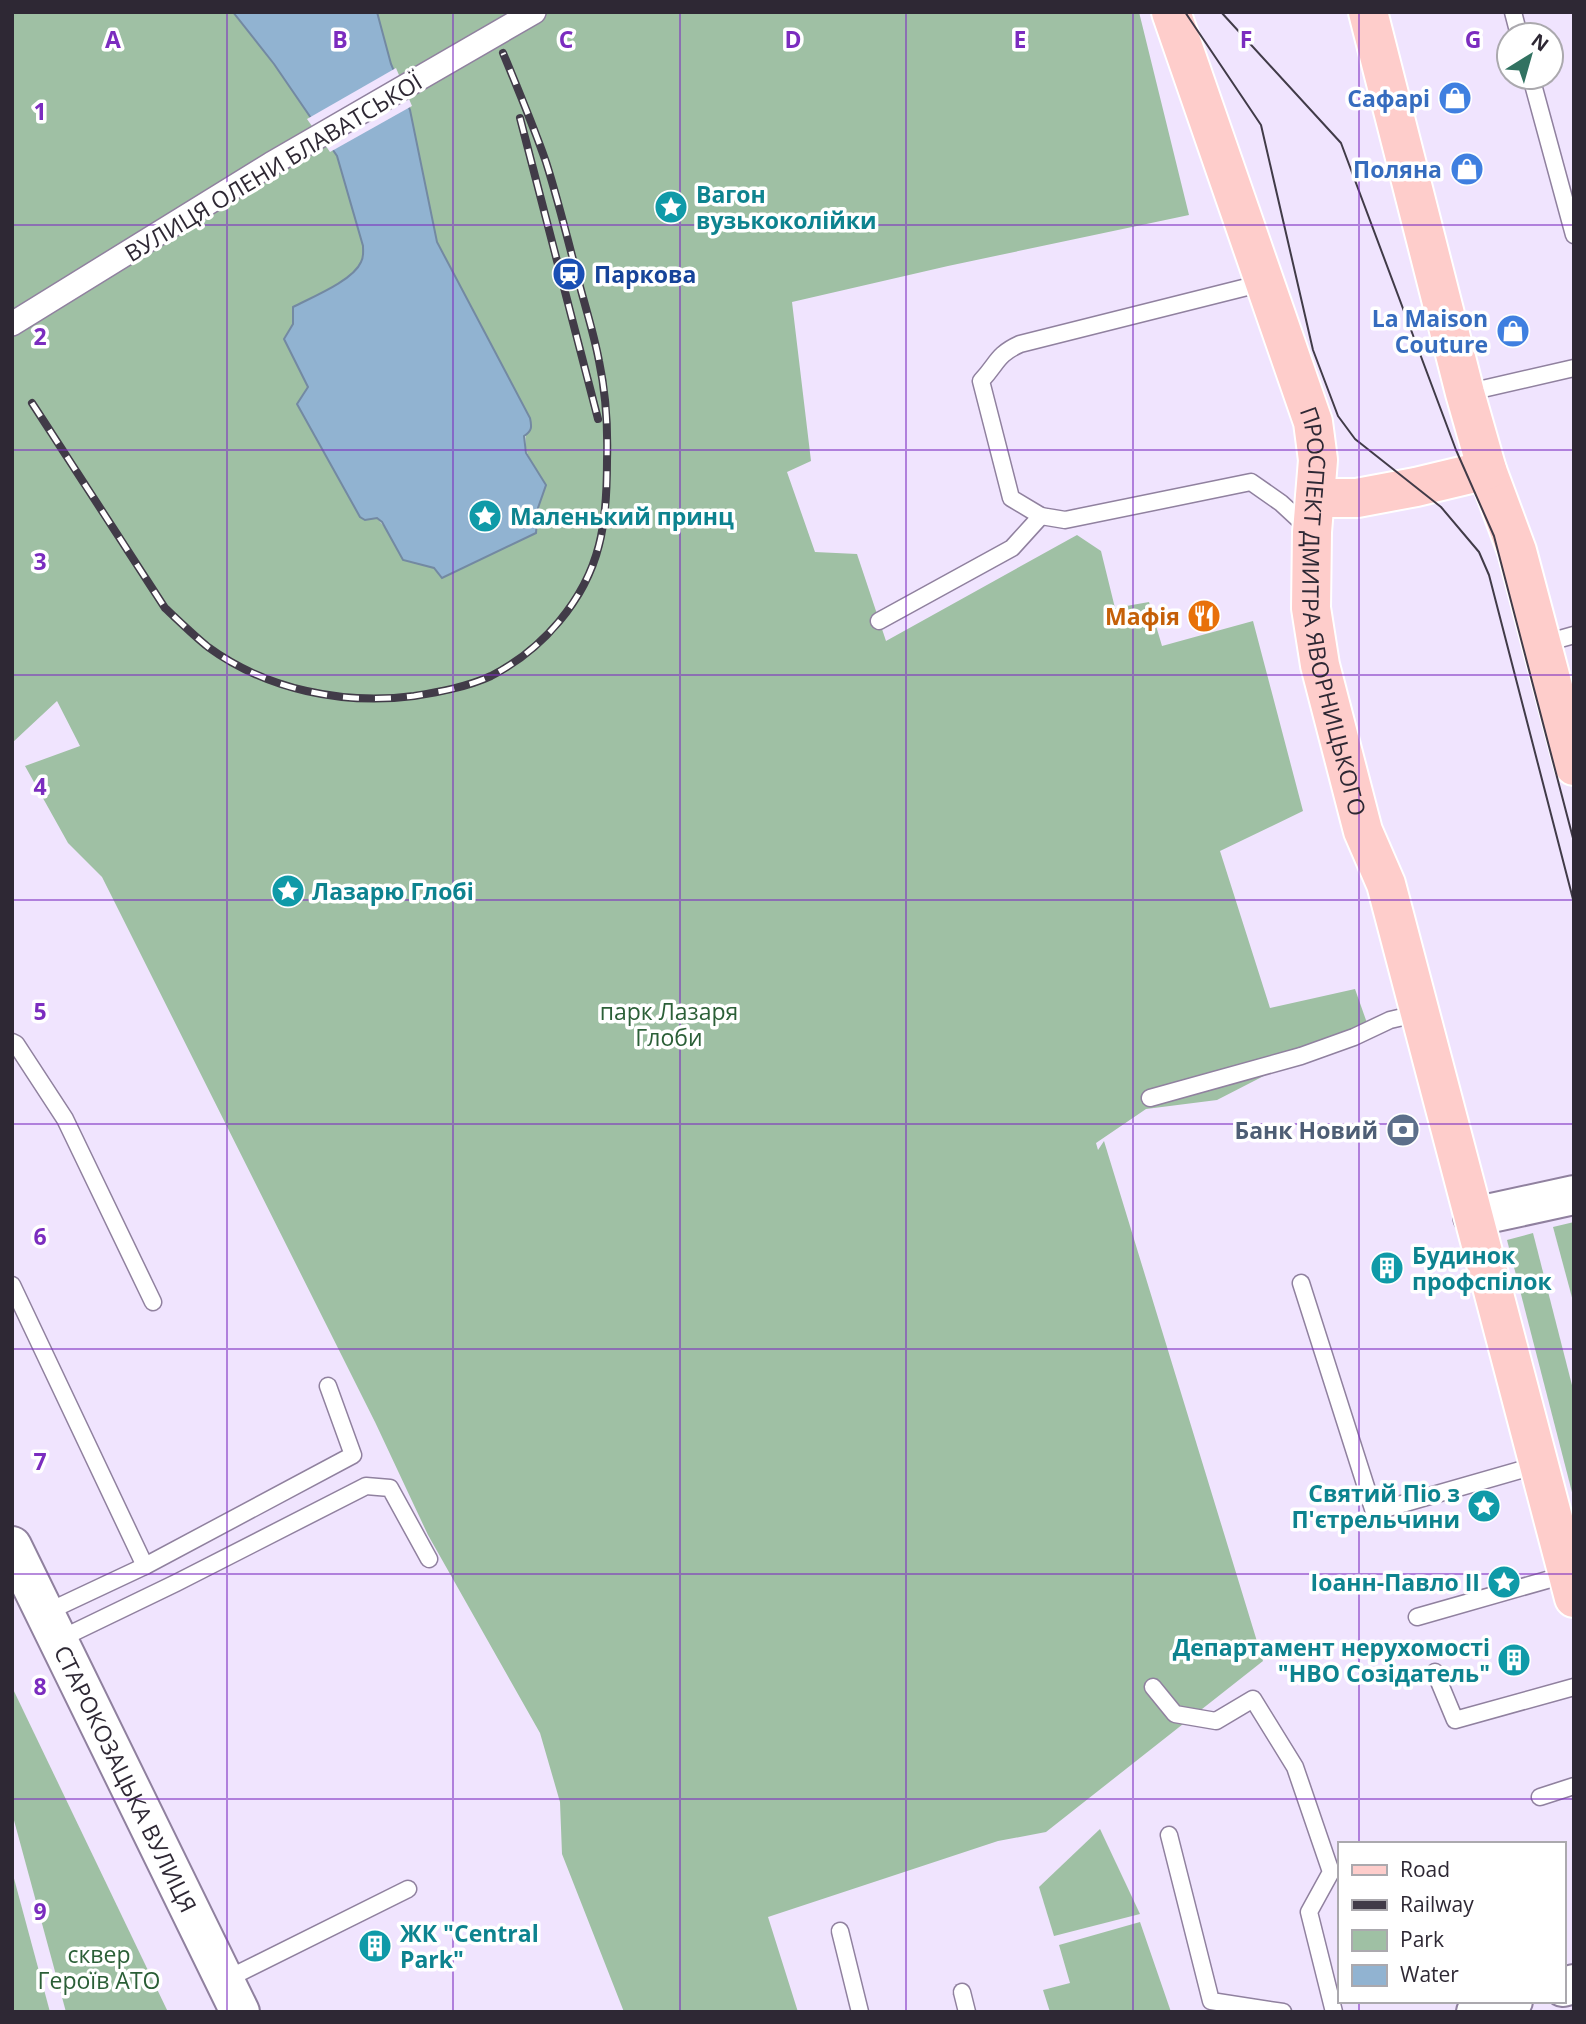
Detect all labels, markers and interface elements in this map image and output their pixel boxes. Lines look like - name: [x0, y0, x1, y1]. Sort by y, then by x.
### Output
- north arrow: [1495, 21, 1565, 91]
- text: A: [105, 23, 121, 55]
- text: B: [332, 23, 348, 55]
- text: C: [559, 23, 573, 55]
- text: D: [784, 23, 802, 55]
- text: E: [1014, 23, 1026, 55]
- text: F: [1240, 23, 1252, 55]
- text: G: [1465, 23, 1481, 55]
- text: N: [1526, 27, 1554, 57]
- street label: ВУЛИЦЯ ОЛЕНИ БЛАВАТСЬКОЇ: [118, 65, 428, 269]
- shop icon: Сафарі: [1436, 79, 1474, 117]
- place label: Сафарі: [1347, 82, 1430, 114]
- text: 1: [33, 95, 47, 127]
- shop icon: Поляна: [1448, 150, 1486, 188]
- place label: Поляна: [1353, 153, 1442, 185]
- place label: Вагон вузькоколійки: [696, 178, 877, 236]
- place icon: Вагон вузькоколійки: [652, 188, 690, 226]
- station icon: Паркова: [550, 255, 588, 293]
- place label: Паркова: [594, 258, 696, 290]
- place label: La Maison Couture: [1372, 302, 1488, 360]
- shop icon: La Maison Couture: [1494, 312, 1532, 350]
- text: 2: [33, 320, 47, 352]
- street label: ПРОСПЕКТ ДМИТРА ЯВОРНИЦЬКОГО: [1293, 402, 1374, 819]
- place icon: Маленький принц: [466, 497, 504, 535]
- place label: Маленький принц: [510, 500, 734, 532]
- text: 3: [33, 545, 47, 577]
- restaurant icon: Мафія: [1185, 597, 1223, 635]
- place label: Мафія: [1105, 600, 1180, 632]
- text: 4: [33, 770, 47, 802]
- place icon: Лазарю Глобі: [269, 872, 307, 910]
- place label: Лазарю Глобі: [312, 875, 474, 907]
- text: 5: [33, 995, 47, 1027]
- park label: парк Лазаря Глоби: [600, 995, 738, 1053]
- bank icon: Банк Новий: [1384, 1111, 1422, 1149]
- place label: Банк Новий: [1235, 1114, 1378, 1146]
- text: 6: [33, 1220, 47, 1252]
- place label: Будинок профспілок: [1412, 1239, 1552, 1297]
- building icon: Будинок профспілок: [1368, 1249, 1406, 1287]
- text: 7: [33, 1445, 47, 1477]
- place label: Святий Піо з П'єтрельчини: [1291, 1477, 1460, 1535]
- place icon: Святий Піо з П'єтрельчини: [1465, 1487, 1503, 1525]
- place icon: Іоанн-Павло II: [1485, 1563, 1523, 1601]
- place label: Іоанн-Павло II: [1311, 1566, 1480, 1598]
- place label: Департамент нерухомості "НВО Созідатель": [1173, 1631, 1490, 1689]
- street label: СТАРОКОЗАЦЬКА ВУЛИЦЯ: [47, 1640, 205, 1918]
- building icon: Департамент нерухомості "НВО Созідатель": [1495, 1641, 1533, 1679]
- text: 8: [33, 1670, 47, 1702]
- legend: [1338, 1842, 1565, 2003]
- text: Road: [1400, 1855, 1450, 1883]
- text: Railway: [1400, 1890, 1474, 1918]
- text: 9: [33, 1895, 47, 1927]
- place label: ЖК "Central Park": [400, 1917, 539, 1975]
- text: Park: [1400, 1925, 1444, 1953]
- building icon: ЖК "Central Park": [356, 1927, 394, 1965]
- park label: сквер Героїв АТО: [38, 1938, 160, 1996]
- text: Water: [1400, 1960, 1459, 1988]

